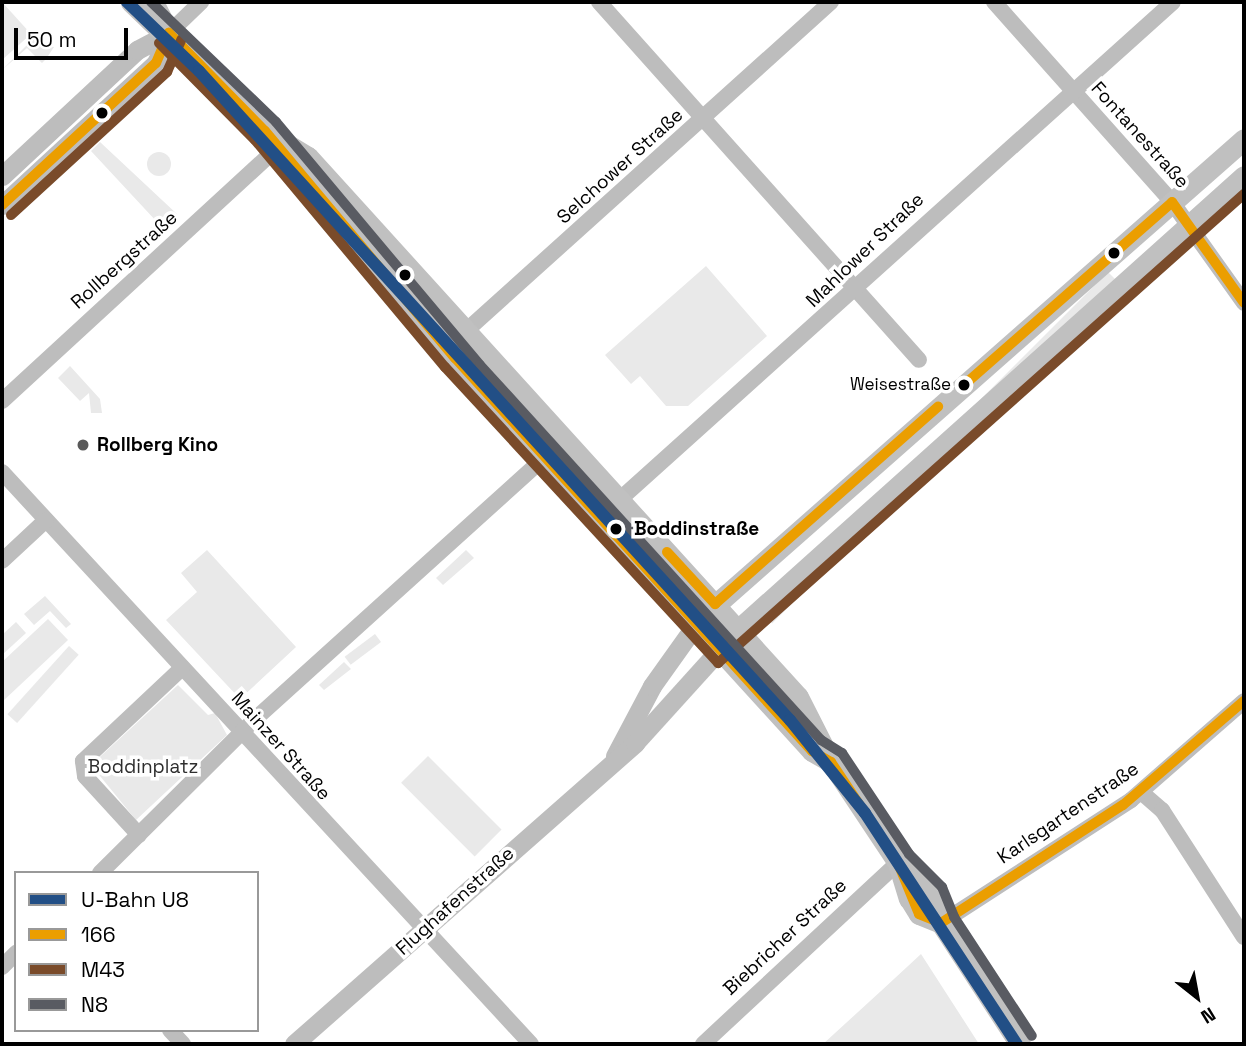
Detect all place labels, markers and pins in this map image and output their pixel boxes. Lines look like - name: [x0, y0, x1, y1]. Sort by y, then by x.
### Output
- unlabelled marker: [95, 106, 109, 120]
- unlabelled marker: [1107, 246, 1121, 260]
- unlabelled marker: [398, 268, 412, 282]
- place label: Weisestraße: [850, 375, 951, 395]
- marker: Weisestraße: [957, 378, 971, 392]
- place label: Rollberg Kino: [97, 434, 218, 456]
- marker: Rollberg Kino: [75, 437, 91, 453]
- marker: Boddinstraße: [604, 517, 628, 541]
- place label: Boddinstraße: [634, 518, 759, 540]

